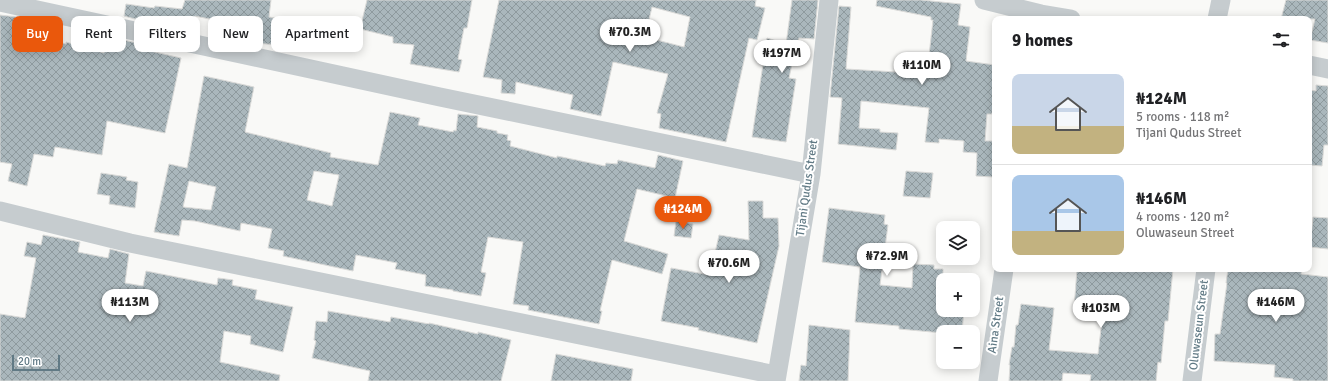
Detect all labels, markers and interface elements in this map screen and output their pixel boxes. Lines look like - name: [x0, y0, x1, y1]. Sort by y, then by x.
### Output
- chip: Buy: [12, 16, 63, 52]
- chip: Rent: [71, 16, 126, 52]
- chip: Filters: [134, 16, 200, 52]
- chip: New: [208, 16, 263, 52]
- chip: Apartment: [271, 16, 363, 52]
- pin: ₦70.3M: [597, 19, 663, 53]
- text: ₦70.3M: [609, 24, 651, 40]
- icon: filters: [1270, 29, 1292, 51]
- text: 9 homes: [1012, 30, 1073, 51]
- pin: ₦197M: [754, 40, 810, 74]
- text: ₦197M: [763, 45, 801, 61]
- pin: ₦110M: [894, 52, 950, 86]
- text: ₦110M: [903, 57, 941, 73]
- text: ₦124M: [1136, 88, 1187, 109]
- icon: home: [1044, 90, 1092, 138]
- text: 5 rooms · 118 m²: [1136, 109, 1229, 125]
- text: Tijani Qudus Street: [1136, 125, 1242, 141]
- street label: Tijani Qudus Street: [793, 139, 821, 237]
- text: ₦146M: [1136, 188, 1187, 209]
- icon: home: [1044, 191, 1092, 239]
- pin: ₦124M: [655, 196, 711, 230]
- text: ₦124M: [664, 201, 702, 217]
- text: 4 rooms · 120 m²: [1136, 209, 1229, 225]
- map controls: [936, 221, 980, 369]
- button: layers: [936, 221, 980, 265]
- text: Oluwaseun Street: [1136, 225, 1234, 241]
- pin: ₦72.9M: [854, 243, 920, 277]
- text: ₦72.9M: [866, 248, 908, 264]
- pin: ₦70.6M: [696, 250, 762, 284]
- text: ₦70.6M: [708, 255, 750, 271]
- button: +: [936, 273, 980, 317]
- street label: Oluwaseun Street: [1186, 279, 1212, 371]
- pin: ₦113M: [102, 289, 158, 323]
- pin: ₦146M: [1248, 289, 1304, 323]
- text: ₦113M: [111, 294, 149, 310]
- text: ₦146M: [1257, 294, 1295, 310]
- pin: ₦103M: [1073, 295, 1129, 329]
- street label: Aina Street: [985, 296, 1007, 354]
- text: ₦103M: [1082, 300, 1120, 316]
- button: −: [936, 325, 980, 369]
- scale bar: [12, 353, 60, 372]
- text: 20 m: [18, 355, 41, 368]

